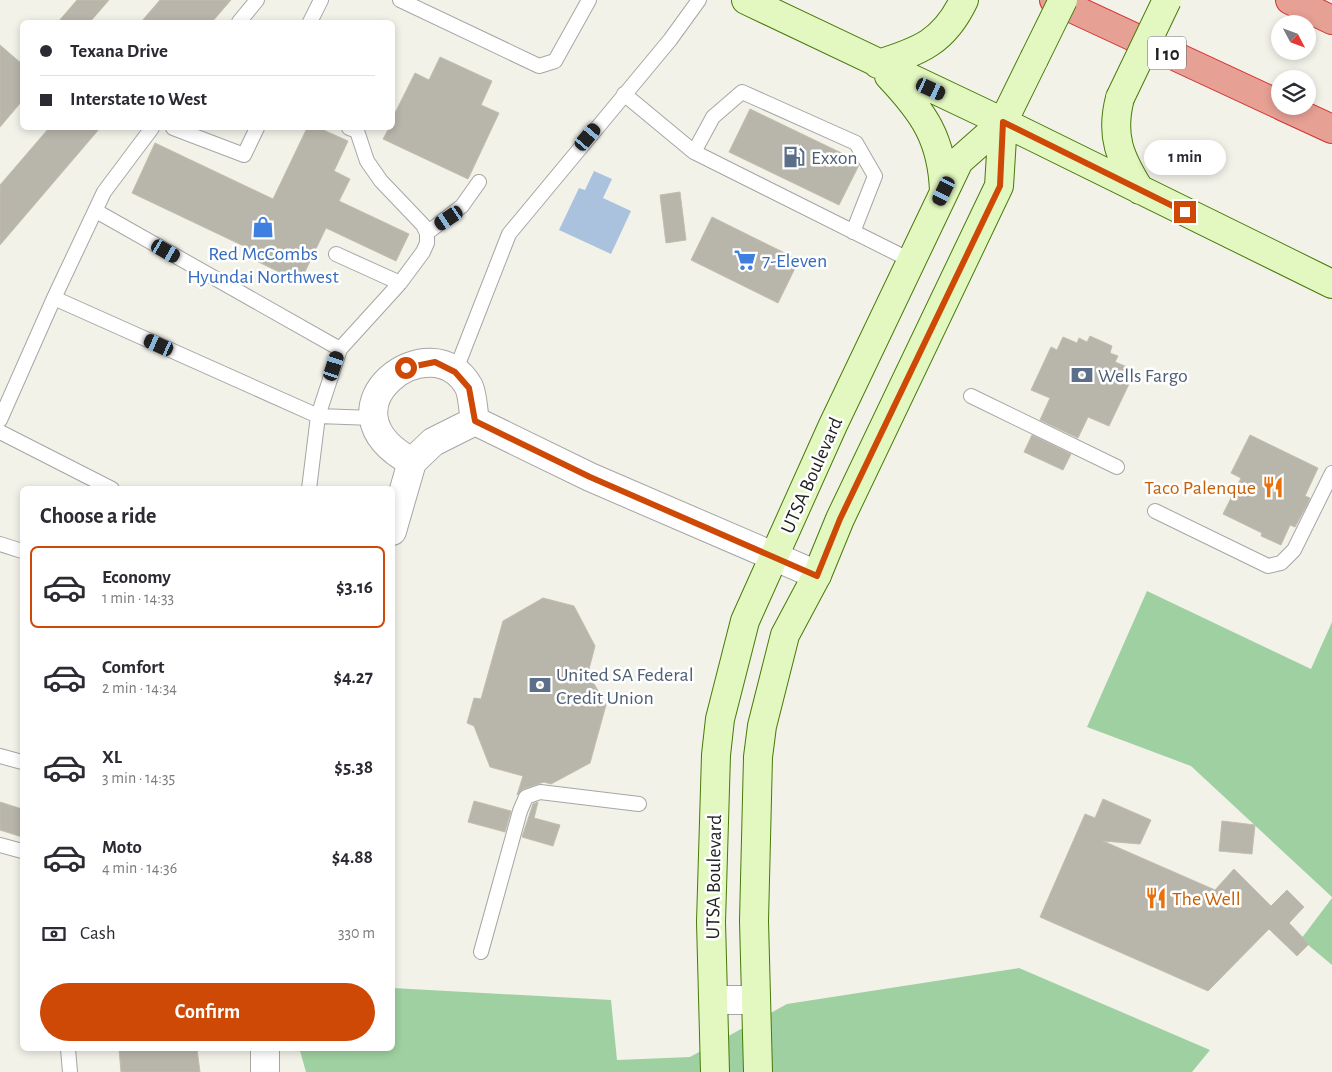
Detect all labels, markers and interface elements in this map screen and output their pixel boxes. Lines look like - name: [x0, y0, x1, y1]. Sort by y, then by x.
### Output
- north arrow: [1271, 15, 1316, 60]
- map controls: [1271, 15, 1316, 115]
- road number: I 10: [1148, 36, 1186, 70]
- text: Texana Drive: [70, 42, 168, 61]
- button: layers: [1271, 70, 1316, 115]
- car: [914, 76, 947, 102]
- text: Interstate 10 West: [70, 90, 207, 109]
- car: [572, 121, 603, 153]
- callout: 1 min: [1144, 140, 1226, 174]
- fuel station icon: Exxon: [781, 144, 807, 170]
- place label: Exxon: [811, 148, 858, 168]
- text: 1 min: [1168, 149, 1202, 165]
- car: [930, 174, 957, 208]
- route end: [1174, 201, 1196, 223]
- car: [432, 203, 465, 233]
- shop icon: Red McCombs Hyundai Northwest: [250, 214, 276, 240]
- car: [149, 237, 182, 265]
- place label: Red McCombs Hyundai Northwest: [187, 244, 339, 287]
- supermarket icon: 7-Eleven: [732, 247, 758, 273]
- place label: 7-Eleven: [762, 251, 827, 271]
- car: [142, 332, 175, 358]
- car: [322, 349, 345, 383]
- route start: [395, 357, 417, 379]
- bank icon: Wells Fargo: [1069, 362, 1095, 388]
- place label: Wells Fargo: [1098, 366, 1188, 386]
- street label: UTSA Boulevard: [777, 414, 846, 537]
- restaurant icon: Taco Palenque: [1260, 474, 1286, 500]
- place label: Taco Palenque: [1144, 478, 1256, 498]
- text: Choose a ride: [40, 505, 156, 527]
- icon: car: [42, 565, 87, 610]
- text: Economy: [102, 568, 171, 587]
- text: $3.16: [336, 578, 373, 597]
- text: 1 min · 14:33: [102, 590, 174, 606]
- icon: car: [42, 655, 87, 700]
- text: Comfort: [102, 658, 164, 677]
- place label: United SA Federal Credit Union: [556, 665, 694, 708]
- text: $4.27: [333, 668, 373, 687]
- bank icon: United SA Federal Credit Union: [527, 672, 553, 698]
- text: 2 min · 14:34: [102, 680, 177, 696]
- icon: car: [42, 745, 87, 790]
- text: XL: [102, 748, 122, 767]
- text: $5.38: [334, 758, 373, 777]
- text: 3 min · 14:35: [102, 770, 175, 786]
- street label: UTSA Boulevard: [703, 814, 725, 940]
- icon: car: [42, 835, 87, 880]
- text: Moto: [102, 838, 142, 857]
- text: $4.88: [332, 848, 373, 867]
- text: 4 min · 14:36: [102, 860, 177, 876]
- restaurant icon: The Well: [1143, 885, 1169, 911]
- place label: The Well: [1172, 889, 1241, 909]
- icon: cash: [40, 920, 68, 948]
- text: Cash: [80, 924, 116, 943]
- text: 330 m: [338, 925, 375, 941]
- button: Confirm: [40, 983, 375, 1041]

